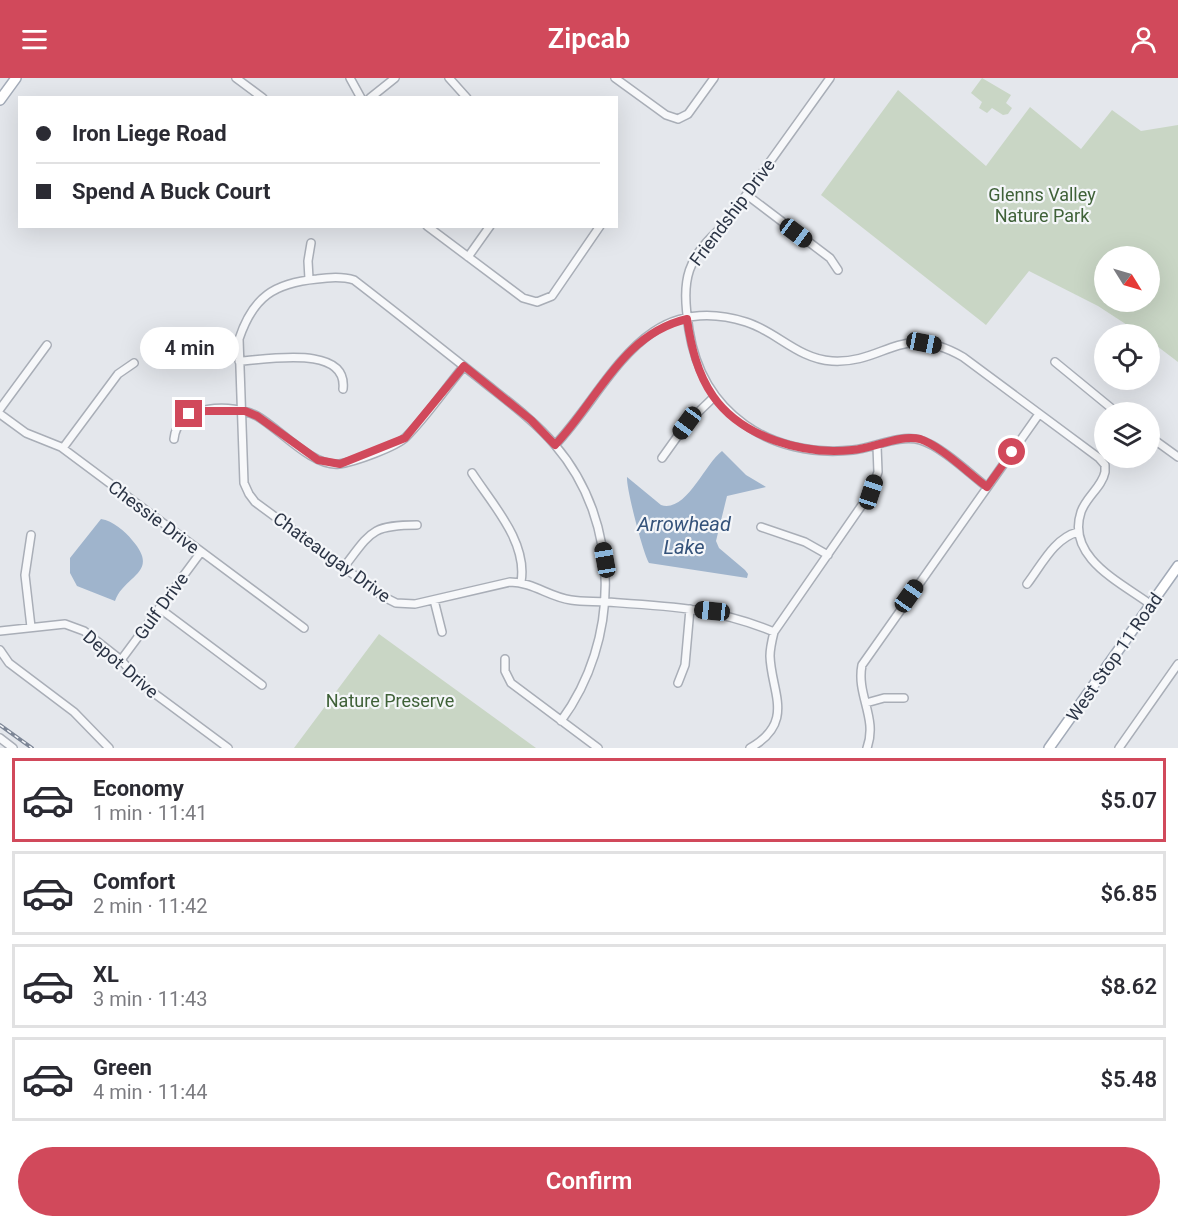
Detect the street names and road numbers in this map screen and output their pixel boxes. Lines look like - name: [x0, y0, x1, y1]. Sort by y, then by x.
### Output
- street label: Friendship Drive: [685, 154, 779, 270]
- street label: Chessie Drive: [104, 476, 204, 558]
- street label: Chateaugay Drive: [269, 507, 395, 607]
- street label: Gulf Drive: [130, 568, 192, 644]
- street label: West Stop 11 Road: [1062, 589, 1166, 725]
- street label: Depot Drive: [79, 626, 163, 702]

